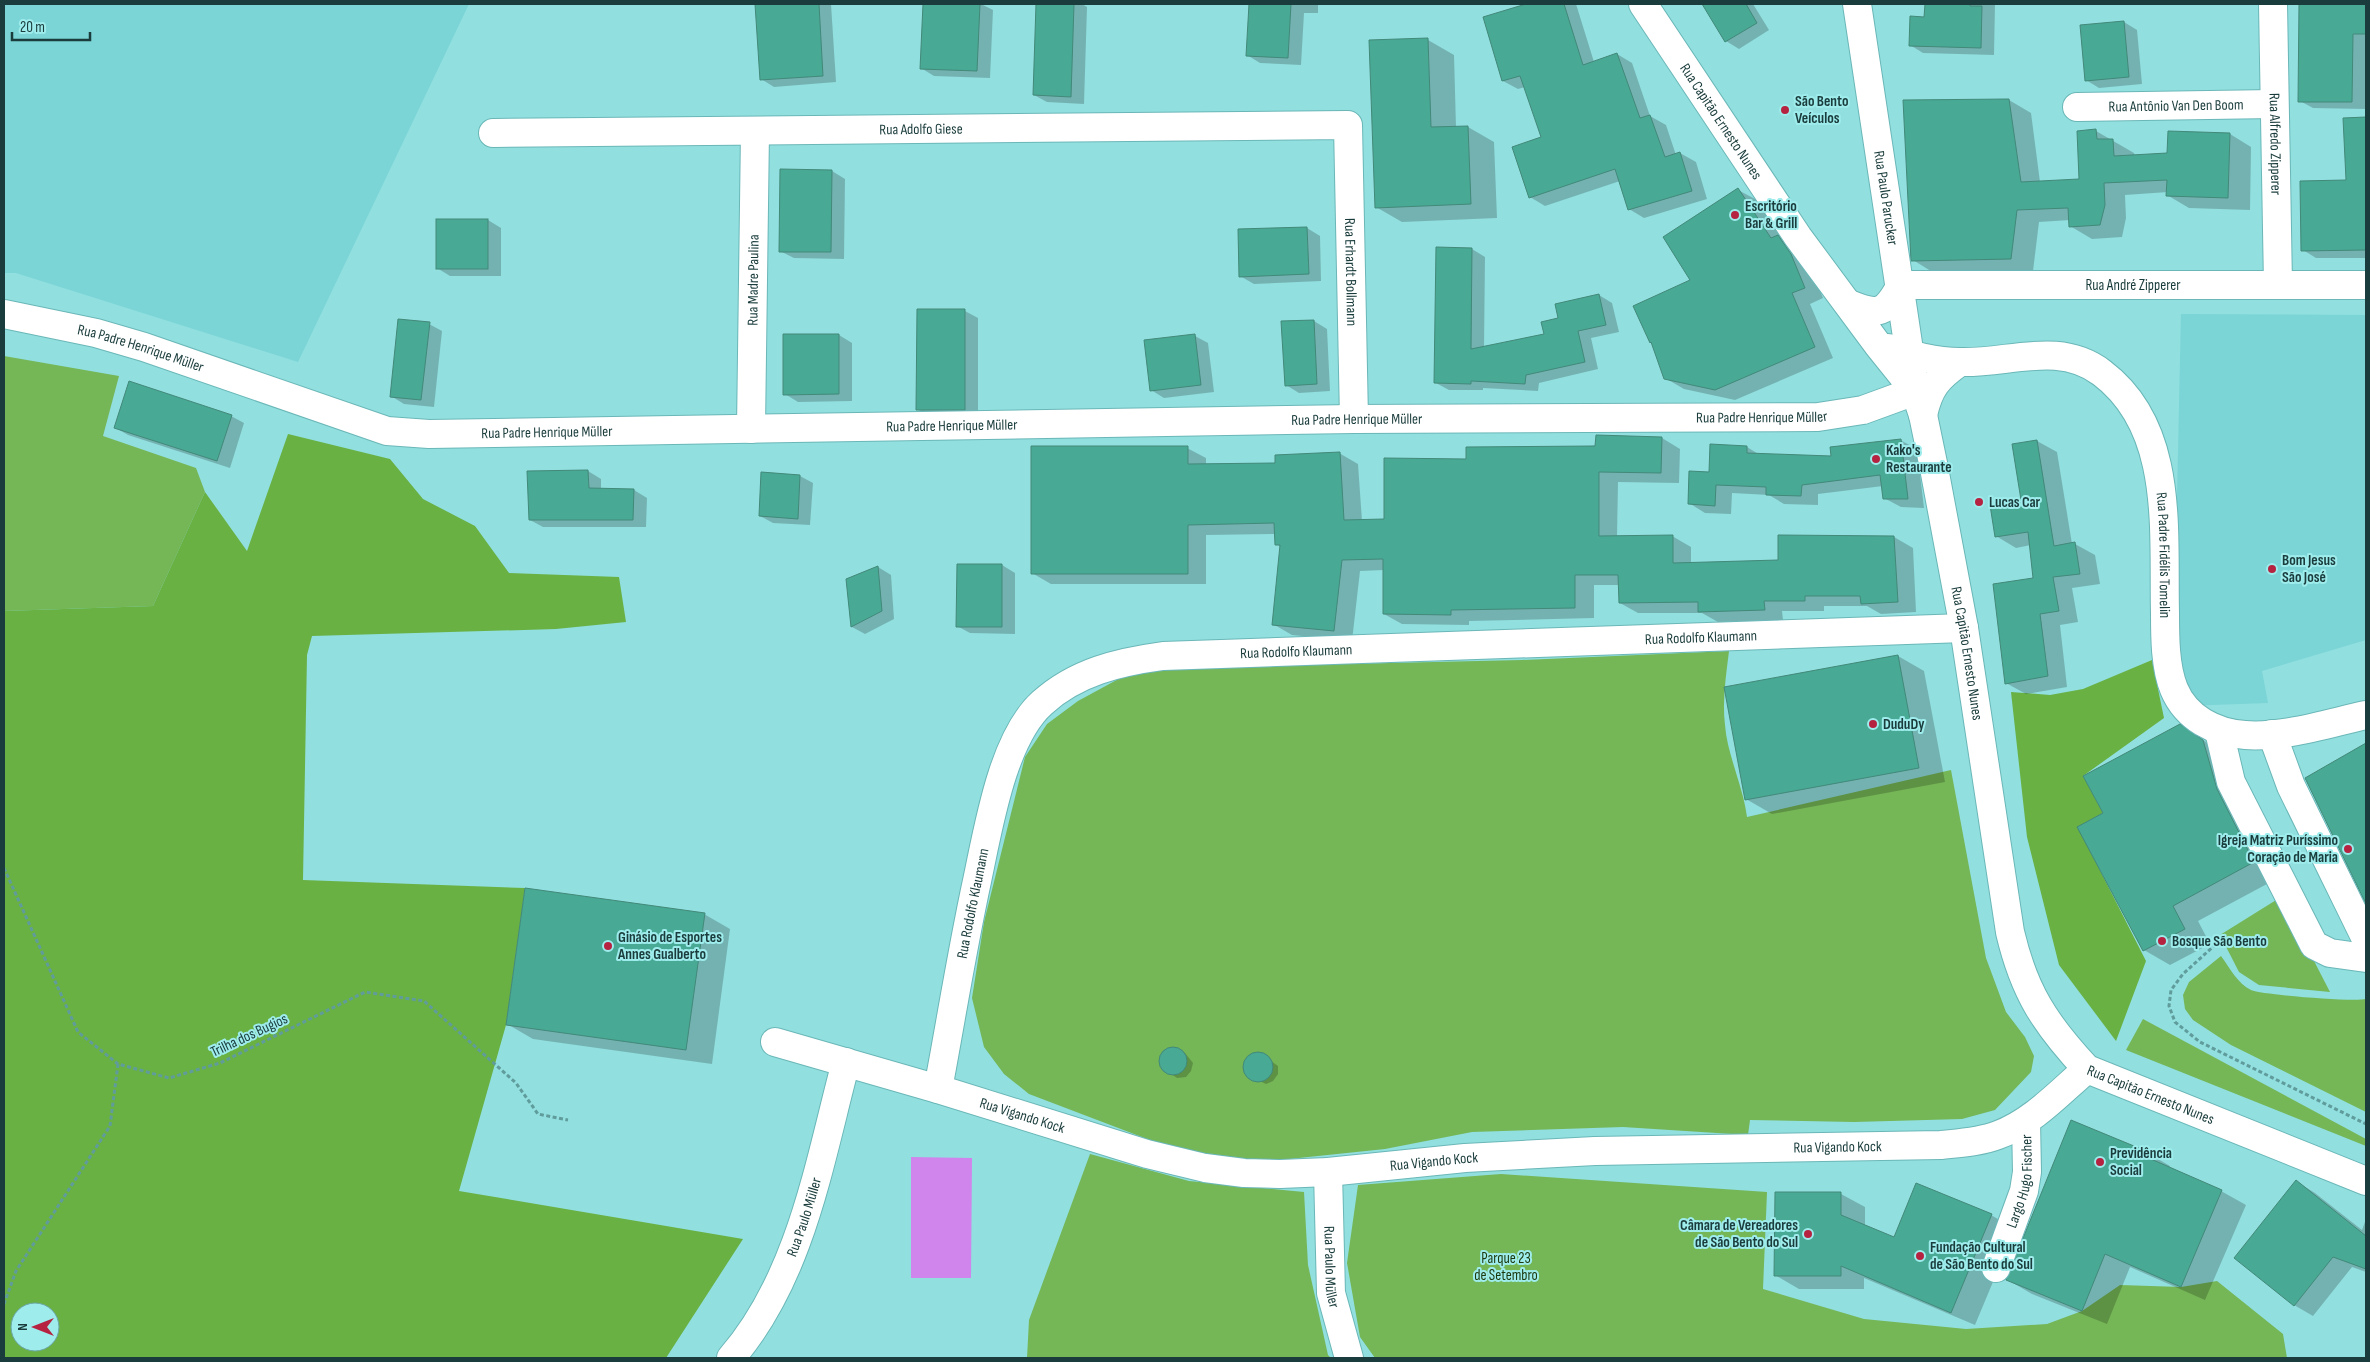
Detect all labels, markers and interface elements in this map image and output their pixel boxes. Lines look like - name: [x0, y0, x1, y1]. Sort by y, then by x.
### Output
- scale bar: [12, 10, 90, 42]
- text: 20 m: [20, 18, 45, 37]
- street label: Rua Capitão Ernesto Nunes: [1675, 60, 1766, 183]
- place label: São Bento Veículos: [1795, 92, 1849, 128]
- street label: Rua Alfredo Zipperer: [2265, 93, 2285, 196]
- street label: Rua Antônio Van Den Boom: [2108, 95, 2244, 117]
- marker: São Bento Veículos: [1779, 104, 1791, 116]
- street label: Rua Adolfo Giese: [879, 120, 963, 139]
- street label: Rua Paulo Parucker: [1869, 149, 1902, 247]
- place label: Escritório Bar & Grill: [1745, 197, 1797, 233]
- marker: Escritório Bar & Grill: [1729, 209, 1741, 221]
- street label: Rua Erhardt Bollmann: [1340, 218, 1361, 326]
- street label: Rua Madre Paulina: [743, 234, 764, 326]
- street label: Rua André Zipperer: [2085, 276, 2181, 295]
- street label: Rua Padre Henrique Müller: [76, 320, 207, 377]
- street label: Rua Padre Henrique Müller: [1696, 407, 1830, 428]
- street label: Rua Padre Henrique Müller: [1291, 410, 1423, 430]
- street label: Rua Padre Henrique Müller: [886, 415, 1018, 437]
- street label: Rua Padre Henrique Müller: [481, 422, 613, 443]
- place label: Kako's Restaurante: [1886, 441, 1952, 477]
- marker: Kako's Restaurante: [1870, 453, 1882, 465]
- street label: Rua Padre Fidélis Tomelin: [2151, 491, 2174, 618]
- place label: Lucas Car: [1989, 493, 2041, 512]
- marker: Lucas Car: [1973, 496, 1985, 508]
- place label: Bom Jesus São José: [2282, 551, 2336, 587]
- marker: Bom Jesus São José: [2266, 563, 2278, 575]
- street label: Rua Capitão Ernesto Nunes: [1946, 585, 1987, 722]
- street label: Rua Rodolfo Klaumann: [1645, 626, 1757, 649]
- street label: Rua Rodolfo Klaumann: [1240, 640, 1353, 663]
- place label: DuduDy: [1883, 715, 1925, 734]
- marker: DuduDy: [1867, 718, 1879, 730]
- place label: Igreja Matriz Puríssimo Coração de Maria: [2218, 831, 2338, 867]
- marker: Igreja Matriz Puríssimo Coração de Maria: [2342, 843, 2354, 855]
- street label: Rua Rodolfo Klaumann: [953, 847, 994, 960]
- place label: Ginásio de Esportes Annes Gualberto: [617, 928, 722, 964]
- place label: Bosque São Bento: [2172, 932, 2267, 951]
- marker: Bosque São Bento: [2156, 935, 2168, 947]
- marker: Ginásio de Esportes Annes Gualberto: [602, 940, 614, 952]
- street label: Trilha dos Bugios: [208, 1009, 291, 1062]
- street label: Rua Capitão Ernesto Nunes: [2084, 1061, 2217, 1129]
- street label: Rua Vigando Kock: [977, 1094, 1067, 1138]
- street label: Largo Hugo Fischer: [2002, 1134, 2037, 1231]
- street label: Rua Vigando Kock: [1793, 1137, 1882, 1158]
- place label: Previdência Social: [2110, 1144, 2172, 1180]
- street label: Rua Vigando Kock: [1389, 1148, 1479, 1176]
- marker: Previdência Social: [2094, 1156, 2106, 1168]
- street label: Rua Paulo Müller: [782, 1175, 826, 1260]
- place label: Câmara de Vereadores de São Bento do Sul: [1680, 1216, 1798, 1252]
- street label: Rua Paulo Müller: [1319, 1226, 1344, 1311]
- marker: Câmara de Vereadores de São Bento do Sul: [1802, 1228, 1814, 1240]
- place label: Fundação Cultural de São Bento do Sul: [1930, 1238, 2033, 1274]
- park label: Parque 23 de Setembro: [1474, 1249, 1538, 1285]
- marker: Fundação Cultural de São Bento do Sul: [1914, 1250, 1926, 1262]
- north arrow: [10, 1302, 60, 1352]
- text: N: [14, 1323, 31, 1331]

